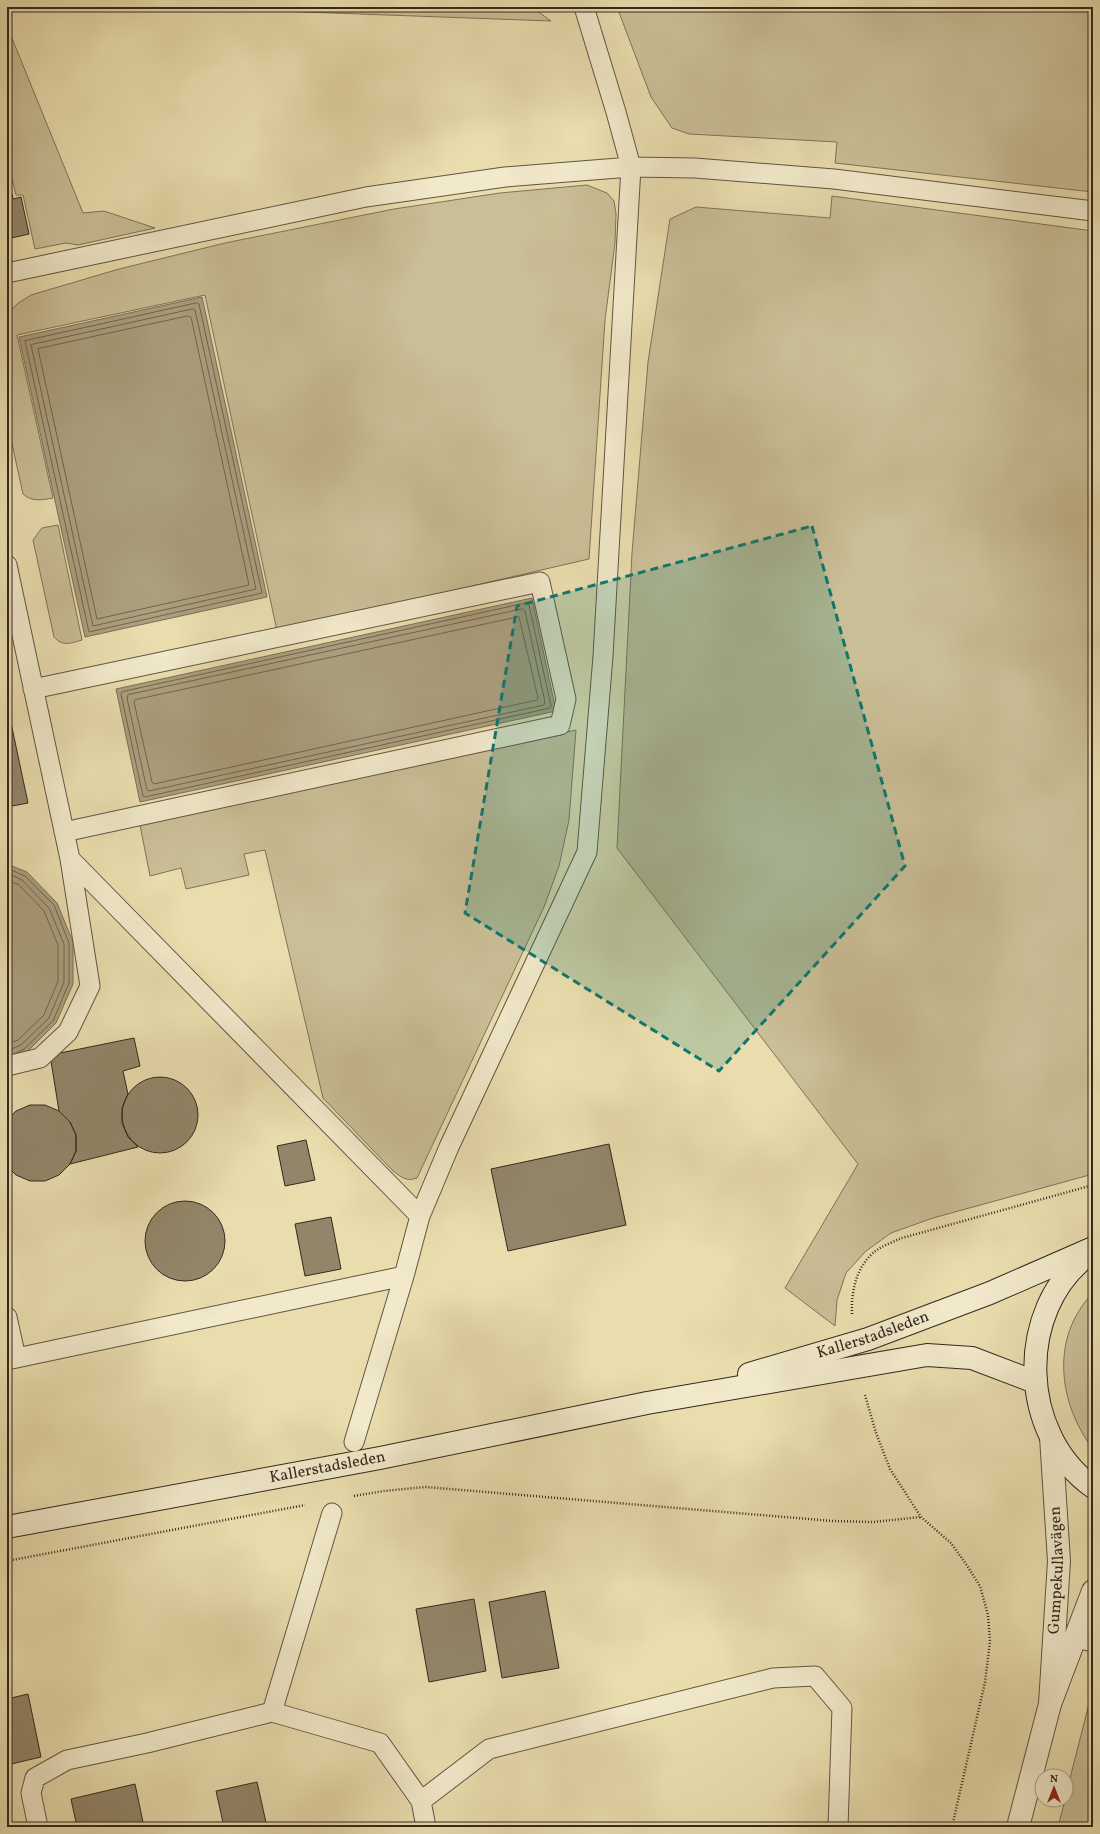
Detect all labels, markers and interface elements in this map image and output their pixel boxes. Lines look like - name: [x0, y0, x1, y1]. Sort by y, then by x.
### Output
- street label: Kallerstadsleden: [814, 1306, 933, 1364]
- street label: Kallerstadsleden: [268, 1446, 388, 1489]
- street label: Gumpekullavägen: [1043, 1506, 1070, 1635]
- north arrow: [1034, 1768, 1074, 1808]
- text: N: [1050, 1772, 1058, 1787]

